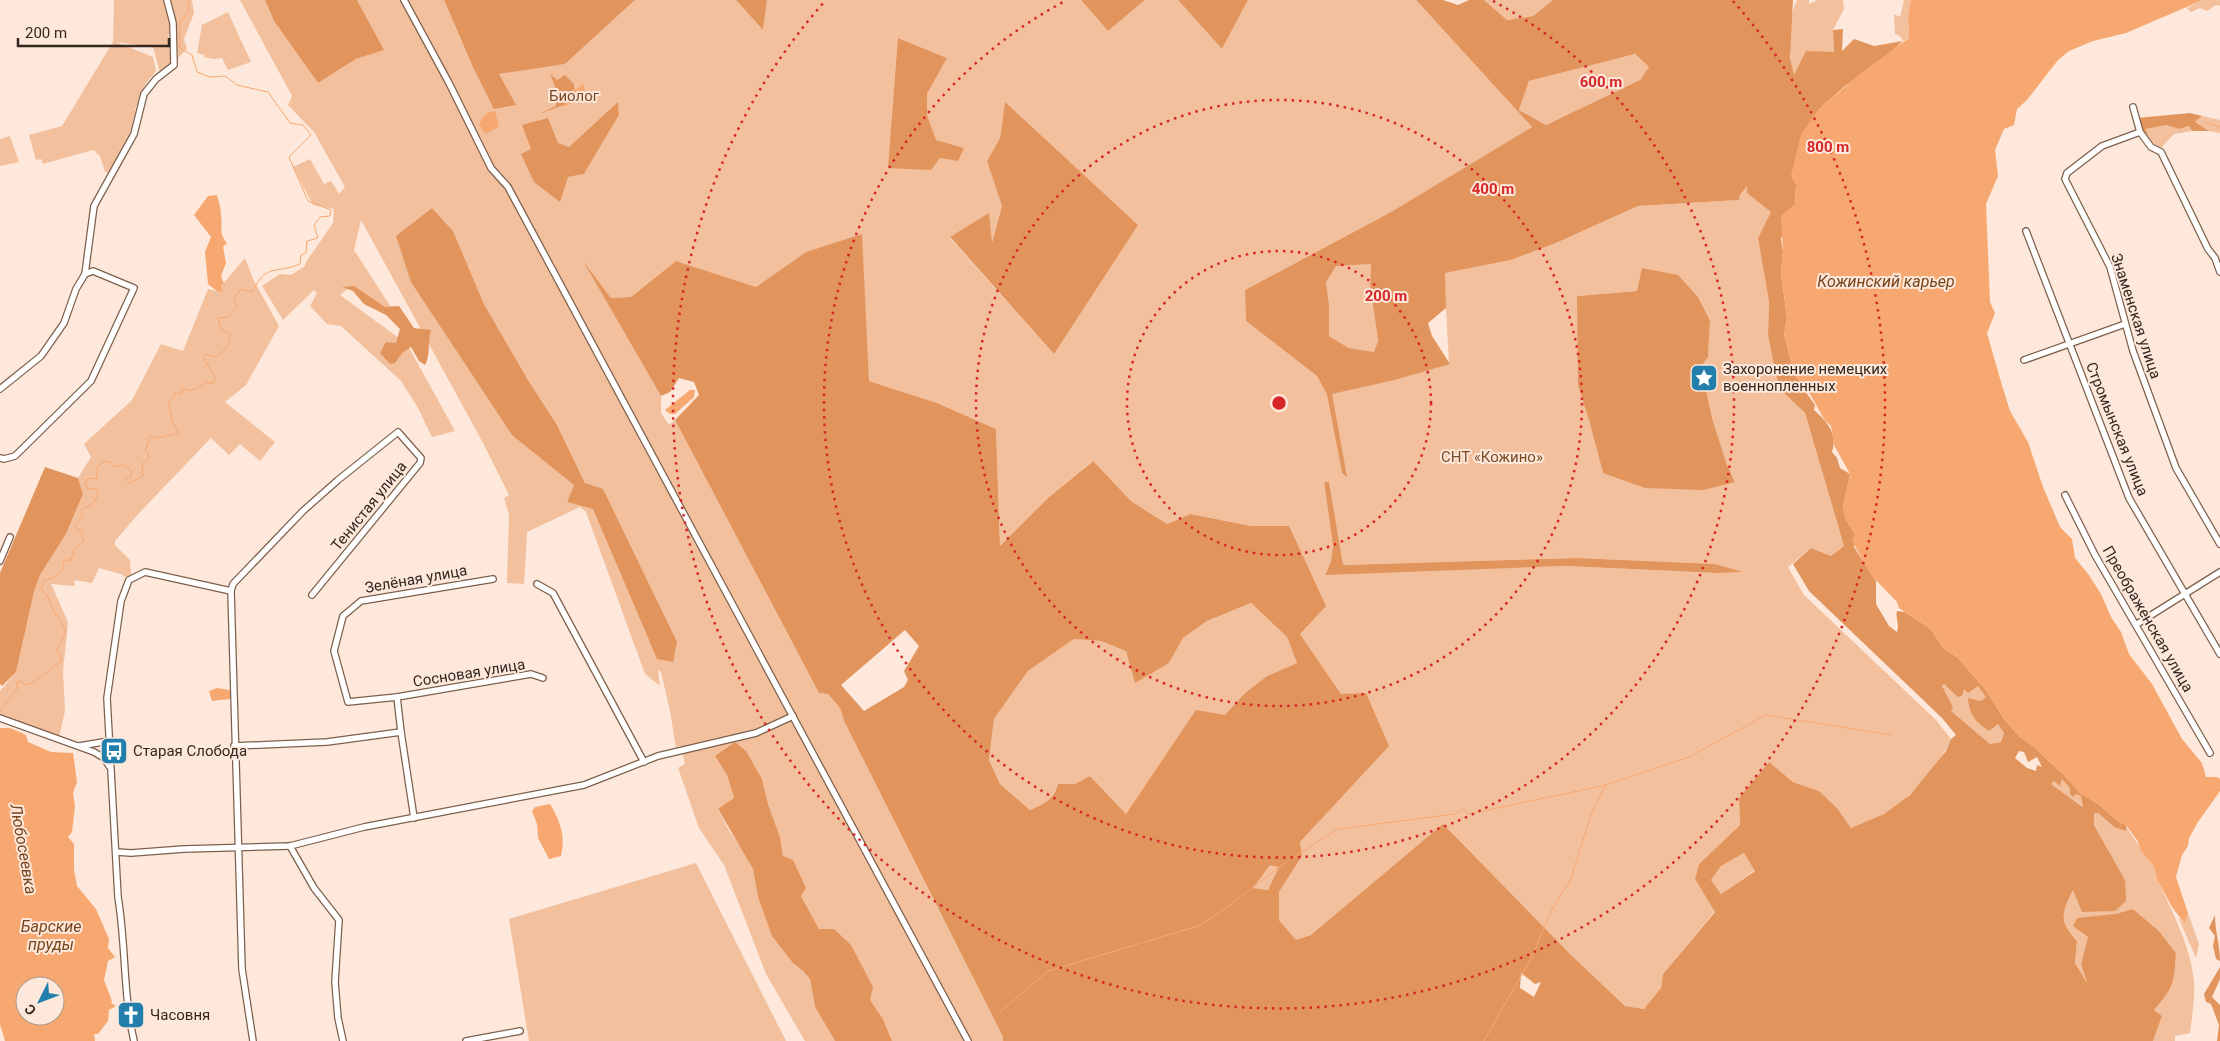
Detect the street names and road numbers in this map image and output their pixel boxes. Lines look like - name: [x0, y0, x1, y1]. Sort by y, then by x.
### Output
- street label: Знаменская улица: [2107, 251, 2165, 381]
- street label: Стромынская улица: [2082, 360, 2152, 498]
- street label: Тенистая улица: [327, 458, 411, 554]
- street label: Преображенская улица: [2099, 543, 2197, 695]
- street label: Зелёная улица: [364, 561, 468, 597]
- street label: Сосновая улица: [412, 655, 526, 691]

